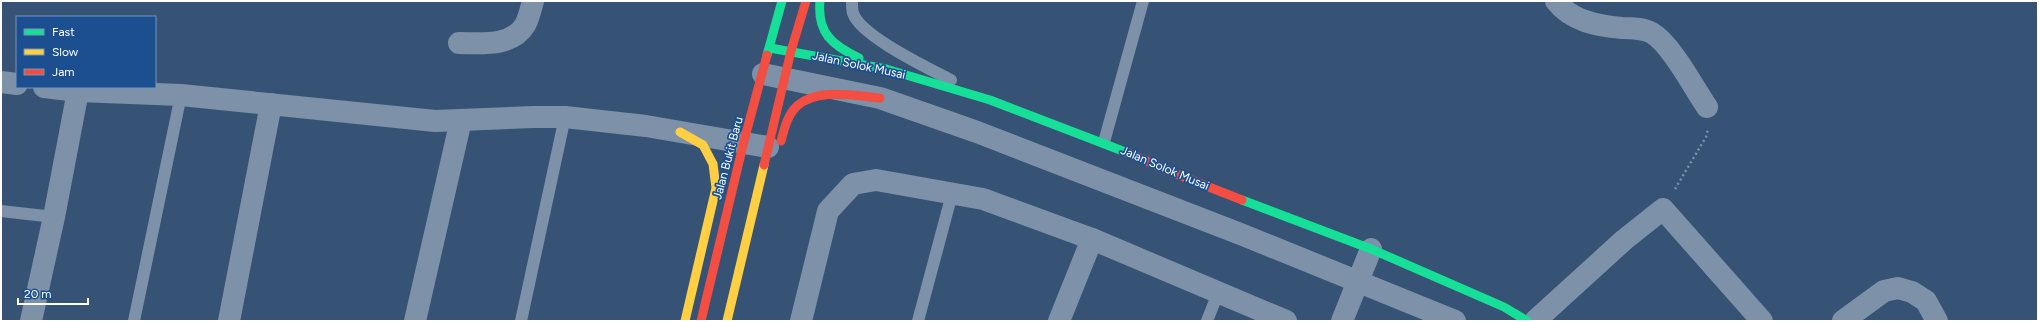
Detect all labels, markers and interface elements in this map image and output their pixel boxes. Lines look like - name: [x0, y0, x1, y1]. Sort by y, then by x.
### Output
- legend: [16, 16, 156, 88]
- text: Fast: [52, 25, 75, 39]
- text: Slow: [52, 45, 79, 59]
- street label: Jalan Solok Musai: [811, 48, 907, 82]
- text: Jam: [52, 65, 75, 79]
- street label: Jalan Bukit Baru: [710, 115, 746, 201]
- street label: Jalan Solok Musai: [1119, 143, 1211, 193]
- scale bar: [18, 280, 88, 306]
- text: 20 m: [24, 287, 52, 301]

